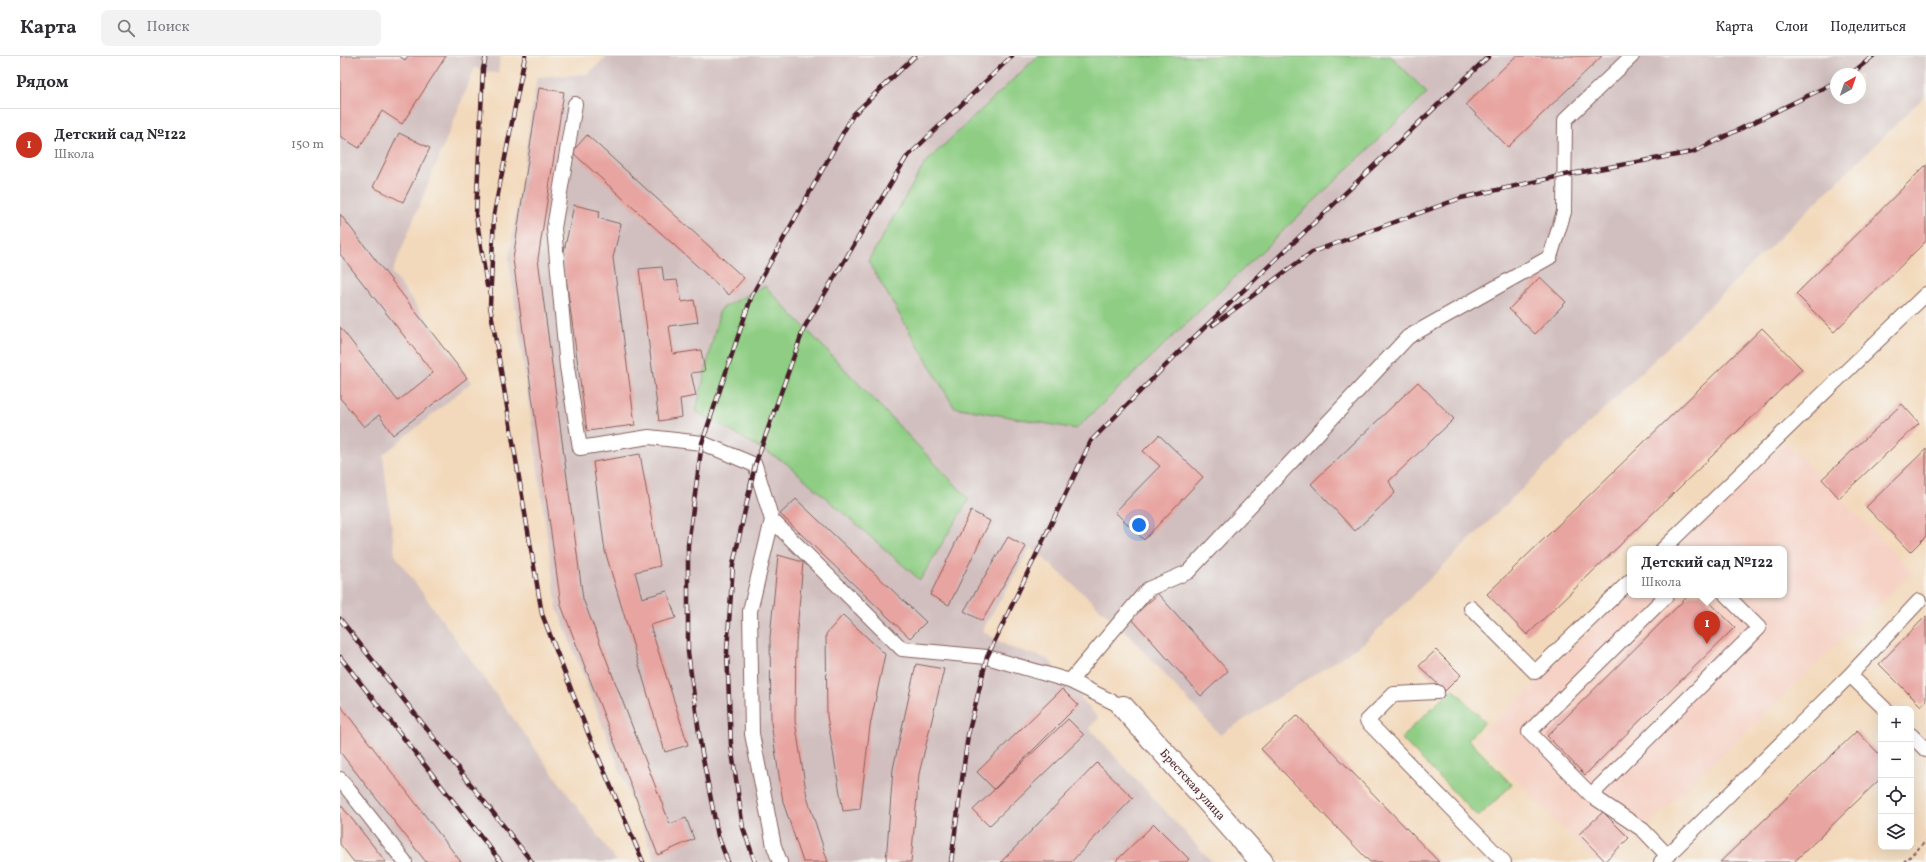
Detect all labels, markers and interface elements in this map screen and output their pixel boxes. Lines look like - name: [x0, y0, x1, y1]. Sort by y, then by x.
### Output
- search box: [101, 10, 381, 46]
- text: Карта: [20, 15, 77, 41]
- icon: search: [115, 17, 137, 39]
- text: Поиск: [147, 17, 190, 38]
- text: Карта: [1715, 18, 1753, 37]
- text: Слои: [1775, 18, 1808, 37]
- text: Поделиться: [1830, 18, 1906, 37]
- north arrow: [1830, 68, 1866, 104]
- text: Рядом: [16, 71, 69, 94]
- text: Детский сад №122: [54, 125, 186, 146]
- text: 1: [26, 136, 32, 154]
- text: 150 m: [291, 136, 324, 154]
- text: Школа: [54, 146, 94, 164]
- your location: [1129, 515, 1149, 535]
- popup: [1627, 546, 1787, 598]
- text: Детский сад №122: [1641, 553, 1773, 574]
- text: Школа: [1641, 574, 1681, 592]
- pin: 1: [1694, 611, 1720, 644]
- map controls: [1878, 706, 1914, 850]
- button: +: [1878, 706, 1914, 742]
- button: −: [1878, 742, 1914, 778]
- street label: Брестская улица: [1156, 746, 1228, 824]
- button: locate: [1878, 778, 1914, 814]
- button: layers: [1878, 814, 1914, 850]

